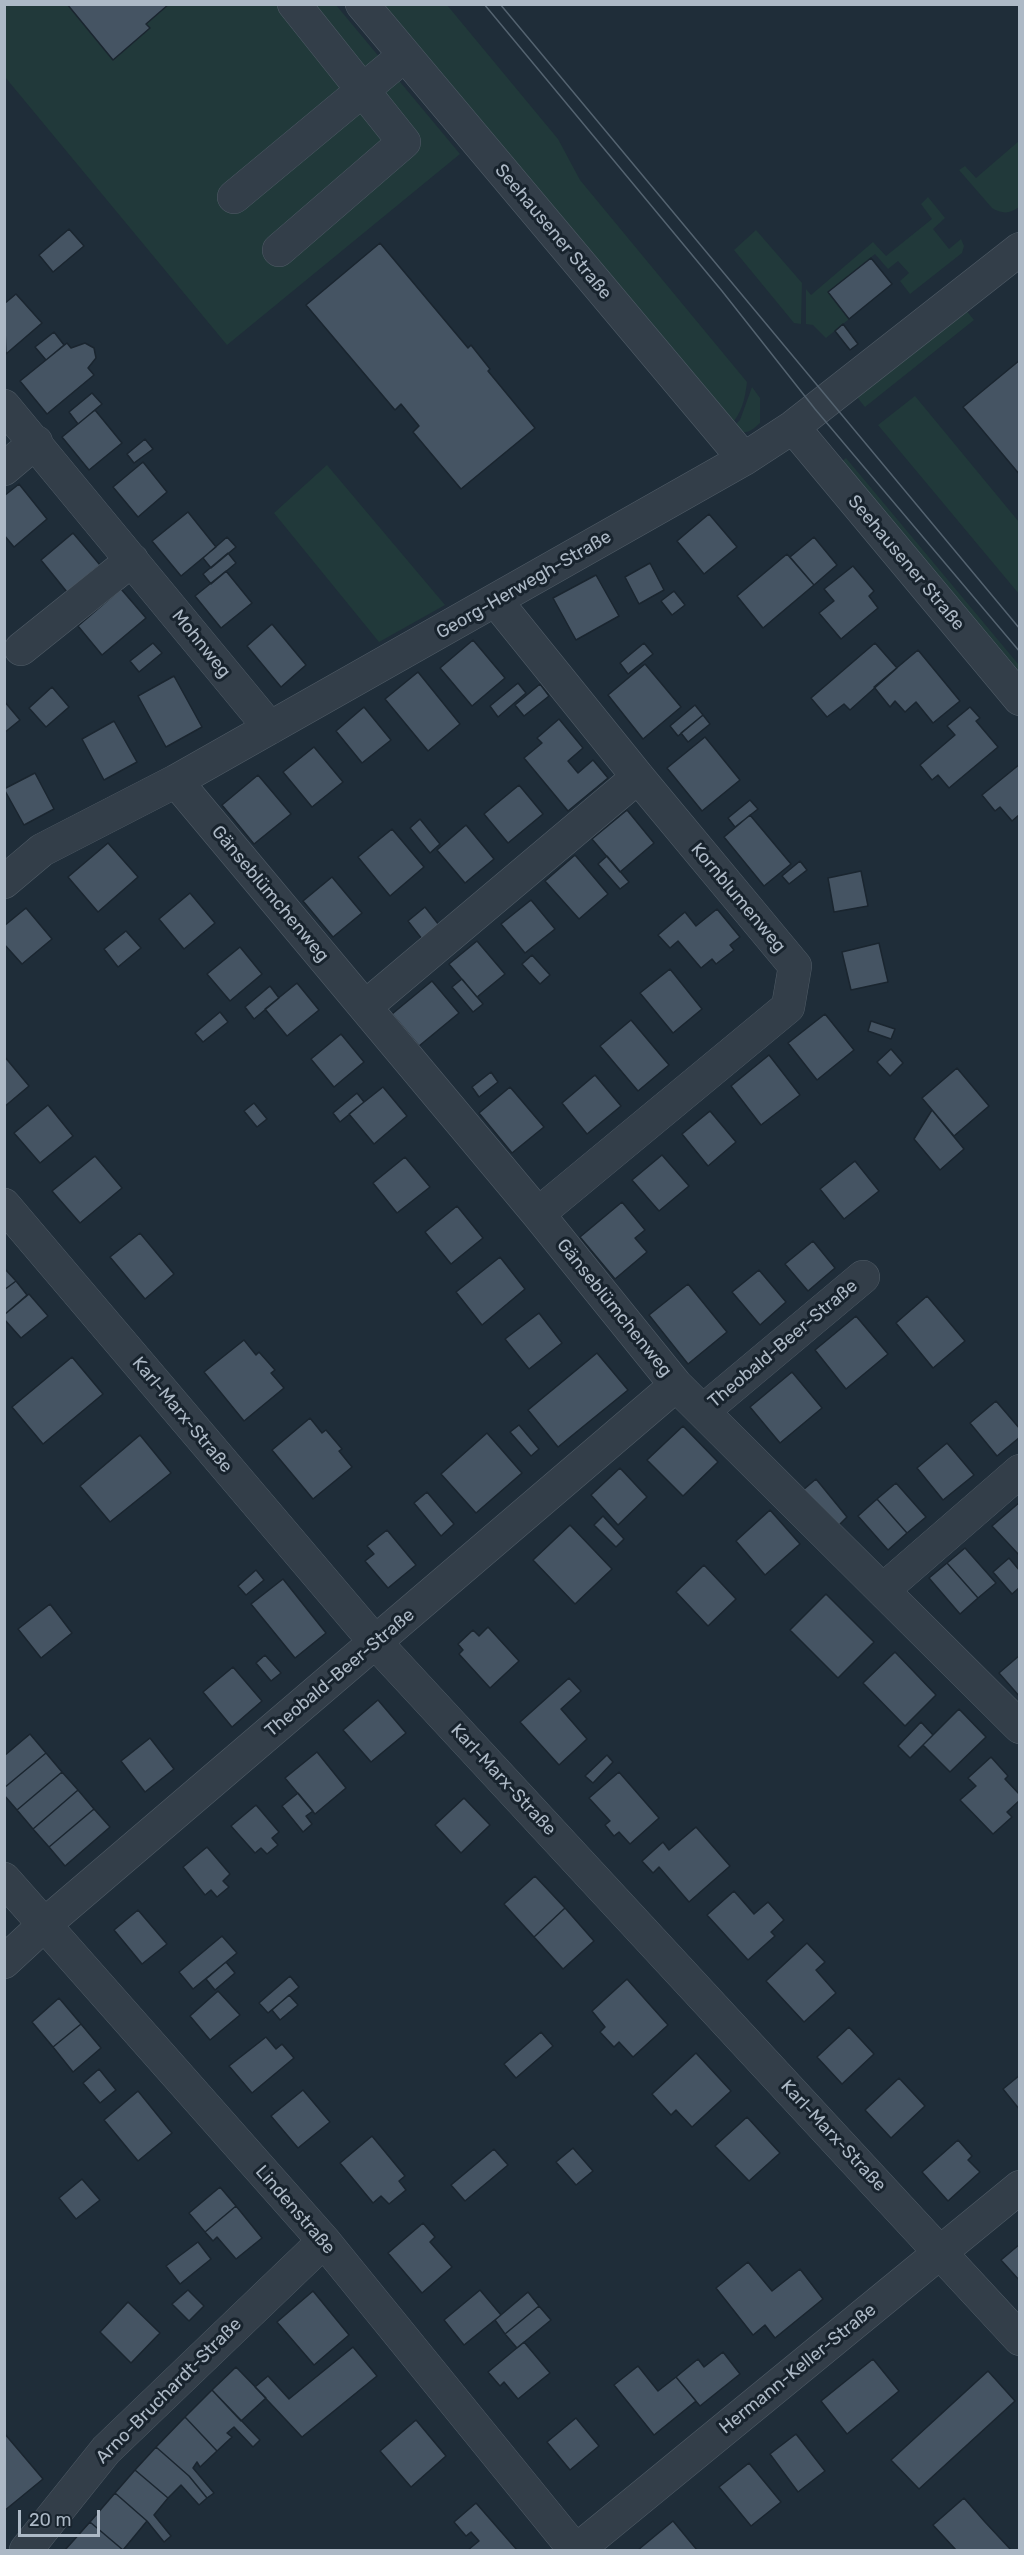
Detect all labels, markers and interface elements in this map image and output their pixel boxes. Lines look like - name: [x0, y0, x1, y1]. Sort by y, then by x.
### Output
- street label: Seehausener Straße: [490, 160, 616, 304]
- street label: Seehausener Straße: [843, 491, 969, 635]
- street label: Georg-Herwegh-Straße: [433, 526, 615, 644]
- street label: Mohnweg: [167, 606, 235, 682]
- street label: Gänseblümchenweg: [207, 822, 333, 966]
- street label: Kornblumenweg: [686, 839, 790, 957]
- street label: Gänseblümchenweg: [552, 1235, 676, 1381]
- street label: Theobald-Beer-Straße: [704, 1275, 862, 1413]
- street label: Karl-Marx-Straße: [127, 1353, 237, 1477]
- street label: Theobald-Beer-Straße: [261, 1604, 419, 1742]
- street label: Karl-Marx-Straße: [446, 1720, 560, 1840]
- street label: Karl-Marx-Straße: [776, 2076, 890, 2196]
- street label: Lindenstraße: [251, 2161, 339, 2259]
- street label: Hermann-Keller-Straße: [715, 2299, 881, 2439]
- street label: Arno-Bruchardt-Straße: [92, 2314, 246, 2468]
- scale bar: [21, 2498, 104, 2536]
- text: 20 m: [29, 2509, 71, 2531]

